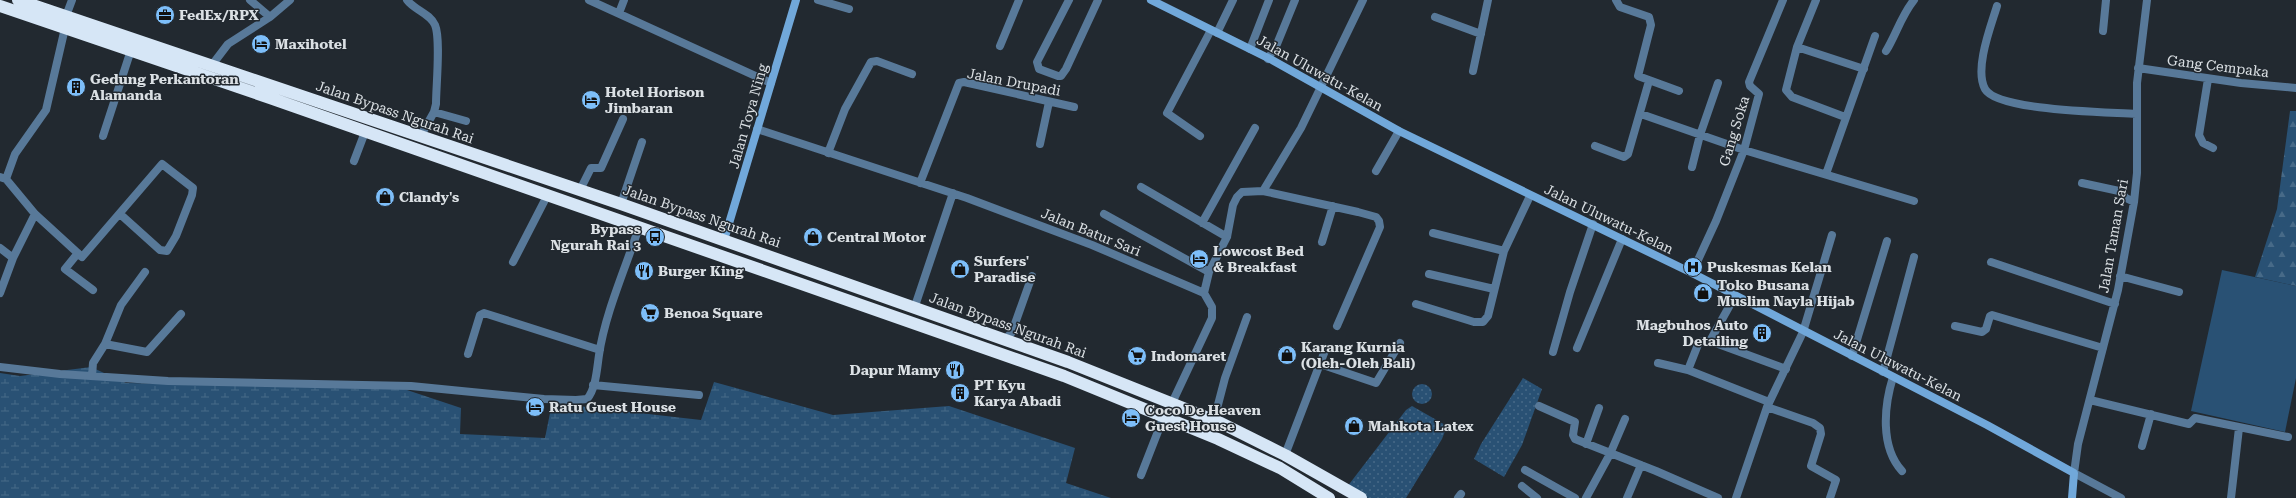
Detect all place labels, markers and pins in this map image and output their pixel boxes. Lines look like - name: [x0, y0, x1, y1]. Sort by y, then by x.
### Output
- office icon: FedEx/RPX: [154, 4, 176, 26]
- place label: FedEx/RPX: [179, 7, 260, 23]
- hotel icon: Maxihotel: [250, 33, 272, 55]
- place label: Maxihotel: [275, 36, 347, 52]
- place label: Gedung Perkantoran Alamanda: [90, 71, 239, 103]
- building icon: Gedung Perkantoran Alamanda: [65, 76, 87, 98]
- place label: Hotel Horison Jimbaran: [605, 84, 705, 116]
- hotel icon: Hotel Horison Jimbaran: [580, 89, 602, 111]
- shop icon: Clandy's: [374, 186, 396, 208]
- place label: Clandy's: [399, 189, 459, 205]
- place label: Bypass Ngurah Rai 3: [551, 221, 641, 253]
- bus stop icon: Bypass Ngurah Rai 3: [644, 226, 666, 248]
- shop icon: Central Motor: [802, 226, 824, 248]
- place label: Central Motor: [827, 229, 927, 245]
- place label: Lowcost Bed & Breakfast: [1213, 243, 1304, 275]
- hotel icon: Lowcost Bed & Breakfast: [1188, 248, 1210, 270]
- place label: Surfers' Paradise: [974, 253, 1035, 285]
- hospital icon: Puskesmas Kelan: [1682, 256, 1704, 278]
- shop icon: Surfers' Paradise: [949, 258, 971, 280]
- place label: Puskesmas Kelan: [1707, 259, 1832, 275]
- restaurant icon: Burger King: [633, 260, 655, 282]
- place label: Burger King: [658, 263, 744, 279]
- place label: Toko Busana Muslim Nayla Hijab: [1717, 277, 1855, 309]
- shop icon: Toko Busana Muslim Nayla Hijab: [1692, 282, 1714, 304]
- supermarket icon: Benoa Square: [639, 302, 661, 324]
- place label: Benoa Square: [664, 305, 763, 321]
- place label: Magbuhos Auto Detailing: [1636, 317, 1748, 349]
- building icon: Magbuhos Auto Detailing: [1751, 322, 1773, 344]
- place label: Karang Kurnia (Oleh-Oleh Bali): [1301, 339, 1415, 371]
- shop icon: Karang Kurnia (Oleh-Oleh Bali): [1276, 344, 1298, 366]
- supermarket icon: Indomaret: [1126, 345, 1148, 367]
- place label: Indomaret: [1151, 348, 1227, 364]
- restaurant icon: Dapur Mamy: [944, 359, 966, 381]
- place label: Dapur Mamy: [849, 362, 942, 378]
- place label: PT Kyu Karya Abadi: [974, 377, 1062, 409]
- building icon: PT Kyu Karya Abadi: [949, 382, 971, 404]
- hotel icon: Ratu Guest House: [524, 396, 546, 418]
- place label: Ratu Guest House: [549, 399, 676, 415]
- place label: Coco De Heaven Guest House: [1145, 402, 1261, 434]
- hotel icon: Coco De Heaven Guest House: [1120, 407, 1142, 429]
- shop icon: Mahkota Latex: [1343, 415, 1365, 437]
- place label: Mahkota Latex: [1368, 418, 1474, 434]

